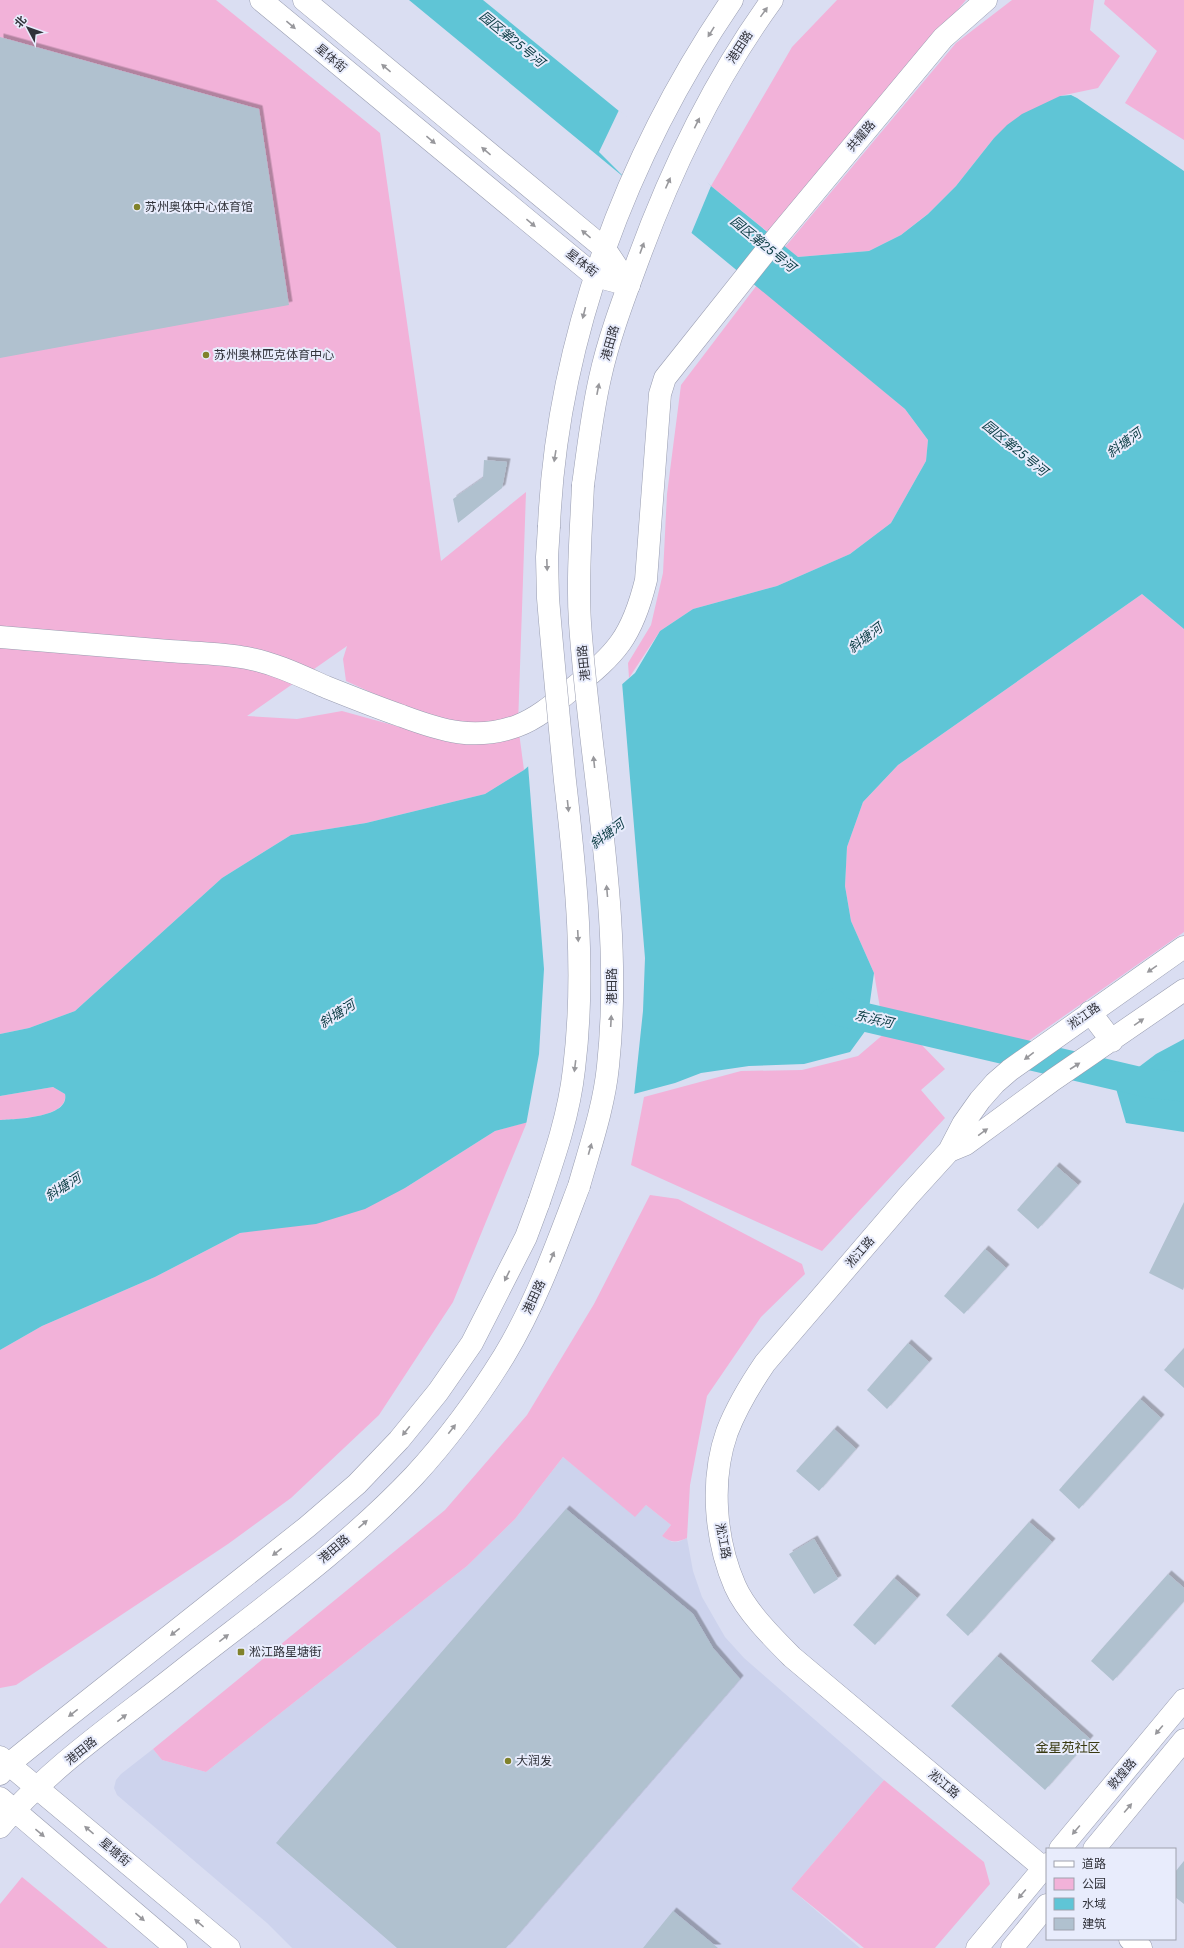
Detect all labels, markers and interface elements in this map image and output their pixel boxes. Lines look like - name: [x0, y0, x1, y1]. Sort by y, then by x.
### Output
- one-way arrow: [759, 7, 767, 17]
- north arrow: [8, 8, 48, 48]
- water label: 园区第25号河: [477, 8, 550, 72]
- text: 北: [12, 13, 29, 30]
- one-way arrow: [286, 20, 297, 29]
- one-way arrow: [707, 26, 714, 38]
- street label: 港田路: [724, 28, 756, 66]
- street label: 星体街: [313, 41, 349, 75]
- one-way arrow: [380, 63, 391, 72]
- one-way arrow: [694, 118, 700, 129]
- street label: 共耀路: [844, 118, 878, 154]
- one-way arrow: [426, 136, 436, 145]
- one-way arrow: [481, 146, 491, 155]
- one-way arrow: [666, 176, 672, 188]
- place label: 苏州奥体中心体育馆: [145, 200, 253, 214]
- marker: 苏州奥体中心体育馆: [132, 202, 142, 212]
- water label: 园区第25号河: [728, 213, 801, 277]
- one-way arrow: [526, 219, 537, 228]
- one-way arrow: [581, 229, 591, 238]
- one-way arrow: [640, 242, 646, 254]
- street label: 星体街: [564, 246, 600, 280]
- one-way arrow: [581, 308, 587, 320]
- street label: 港田路: [598, 324, 622, 362]
- place label: 苏州奥林匹克体育中心: [214, 348, 334, 362]
- marker: 苏州奥林匹克体育中心: [201, 350, 211, 360]
- one-way arrow: [595, 383, 601, 395]
- water label: 园区第25号河: [980, 417, 1053, 481]
- water label: 斜塘河: [1104, 424, 1147, 461]
- one-way arrow: [552, 450, 558, 463]
- one-way arrow: [544, 559, 550, 572]
- water label: 斜塘河: [845, 618, 887, 656]
- street label: 港田路: [575, 644, 593, 682]
- one-way arrow: [591, 756, 597, 768]
- one-way arrow: [565, 800, 571, 812]
- water label: 斜塘河: [587, 814, 629, 852]
- one-way arrow: [604, 885, 610, 897]
- one-way arrow: [575, 930, 582, 942]
- one-way arrow: [1147, 965, 1157, 973]
- street label: 港田路: [605, 968, 619, 1004]
- water label: 斜塘河: [316, 996, 360, 1031]
- street label: 淞江路: [1065, 1000, 1103, 1032]
- water label: 东浜河: [853, 1007, 898, 1031]
- one-way arrow: [608, 1015, 615, 1027]
- one-way arrow: [1134, 1018, 1145, 1026]
- one-way arrow: [1024, 1052, 1034, 1060]
- one-way arrow: [572, 1060, 578, 1072]
- one-way arrow: [1069, 1062, 1080, 1070]
- one-way arrow: [977, 1127, 988, 1136]
- one-way arrow: [587, 1143, 593, 1155]
- water label: 斜塘河: [42, 1169, 86, 1204]
- street label: 淞江路: [843, 1234, 877, 1270]
- one-way arrow: [549, 1251, 555, 1262]
- one-way arrow: [504, 1270, 510, 1282]
- street label: 港田路: [520, 1278, 548, 1316]
- one-way arrow: [448, 1424, 456, 1435]
- one-way arrow: [402, 1426, 410, 1437]
- one-way arrow: [359, 1520, 368, 1529]
- street label: 淞江路: [713, 1522, 733, 1560]
- street label: 港田路: [316, 1532, 352, 1566]
- one-way arrow: [271, 1547, 282, 1556]
- one-way arrow: [169, 1628, 180, 1637]
- one-way arrow: [218, 1633, 229, 1642]
- place label: 淞江路星塘街: [249, 1645, 321, 1659]
- marker: 淞江路星塘街: [236, 1647, 246, 1657]
- one-way arrow: [67, 1708, 78, 1717]
- one-way arrow: [116, 1714, 127, 1723]
- one-way arrow: [1155, 1724, 1163, 1735]
- street label: 港田路: [63, 1734, 99, 1768]
- district label: 金星苑社区: [1035, 1740, 1101, 1755]
- place label: 大润发: [516, 1754, 552, 1768]
- marker: 大润发: [503, 1756, 513, 1766]
- street label: 敦煌路: [1105, 1756, 1139, 1792]
- street label: 淞江路: [926, 1767, 962, 1801]
- one-way arrow: [1123, 1803, 1132, 1814]
- one-way arrow: [1071, 1824, 1080, 1835]
- one-way arrow: [83, 1826, 94, 1835]
- one-way arrow: [35, 1828, 46, 1837]
- street label: 星塘街: [97, 1835, 133, 1869]
- legend: [1046, 1848, 1176, 1940]
- text: 道路: [1082, 1857, 1106, 1871]
- text: 公园: [1082, 1877, 1106, 1891]
- one-way arrow: [1018, 1889, 1027, 1899]
- text: 水域: [1082, 1897, 1106, 1911]
- one-way arrow: [134, 1912, 145, 1921]
- text: 建筑: [1082, 1917, 1106, 1931]
- one-way arrow: [194, 1918, 204, 1927]

